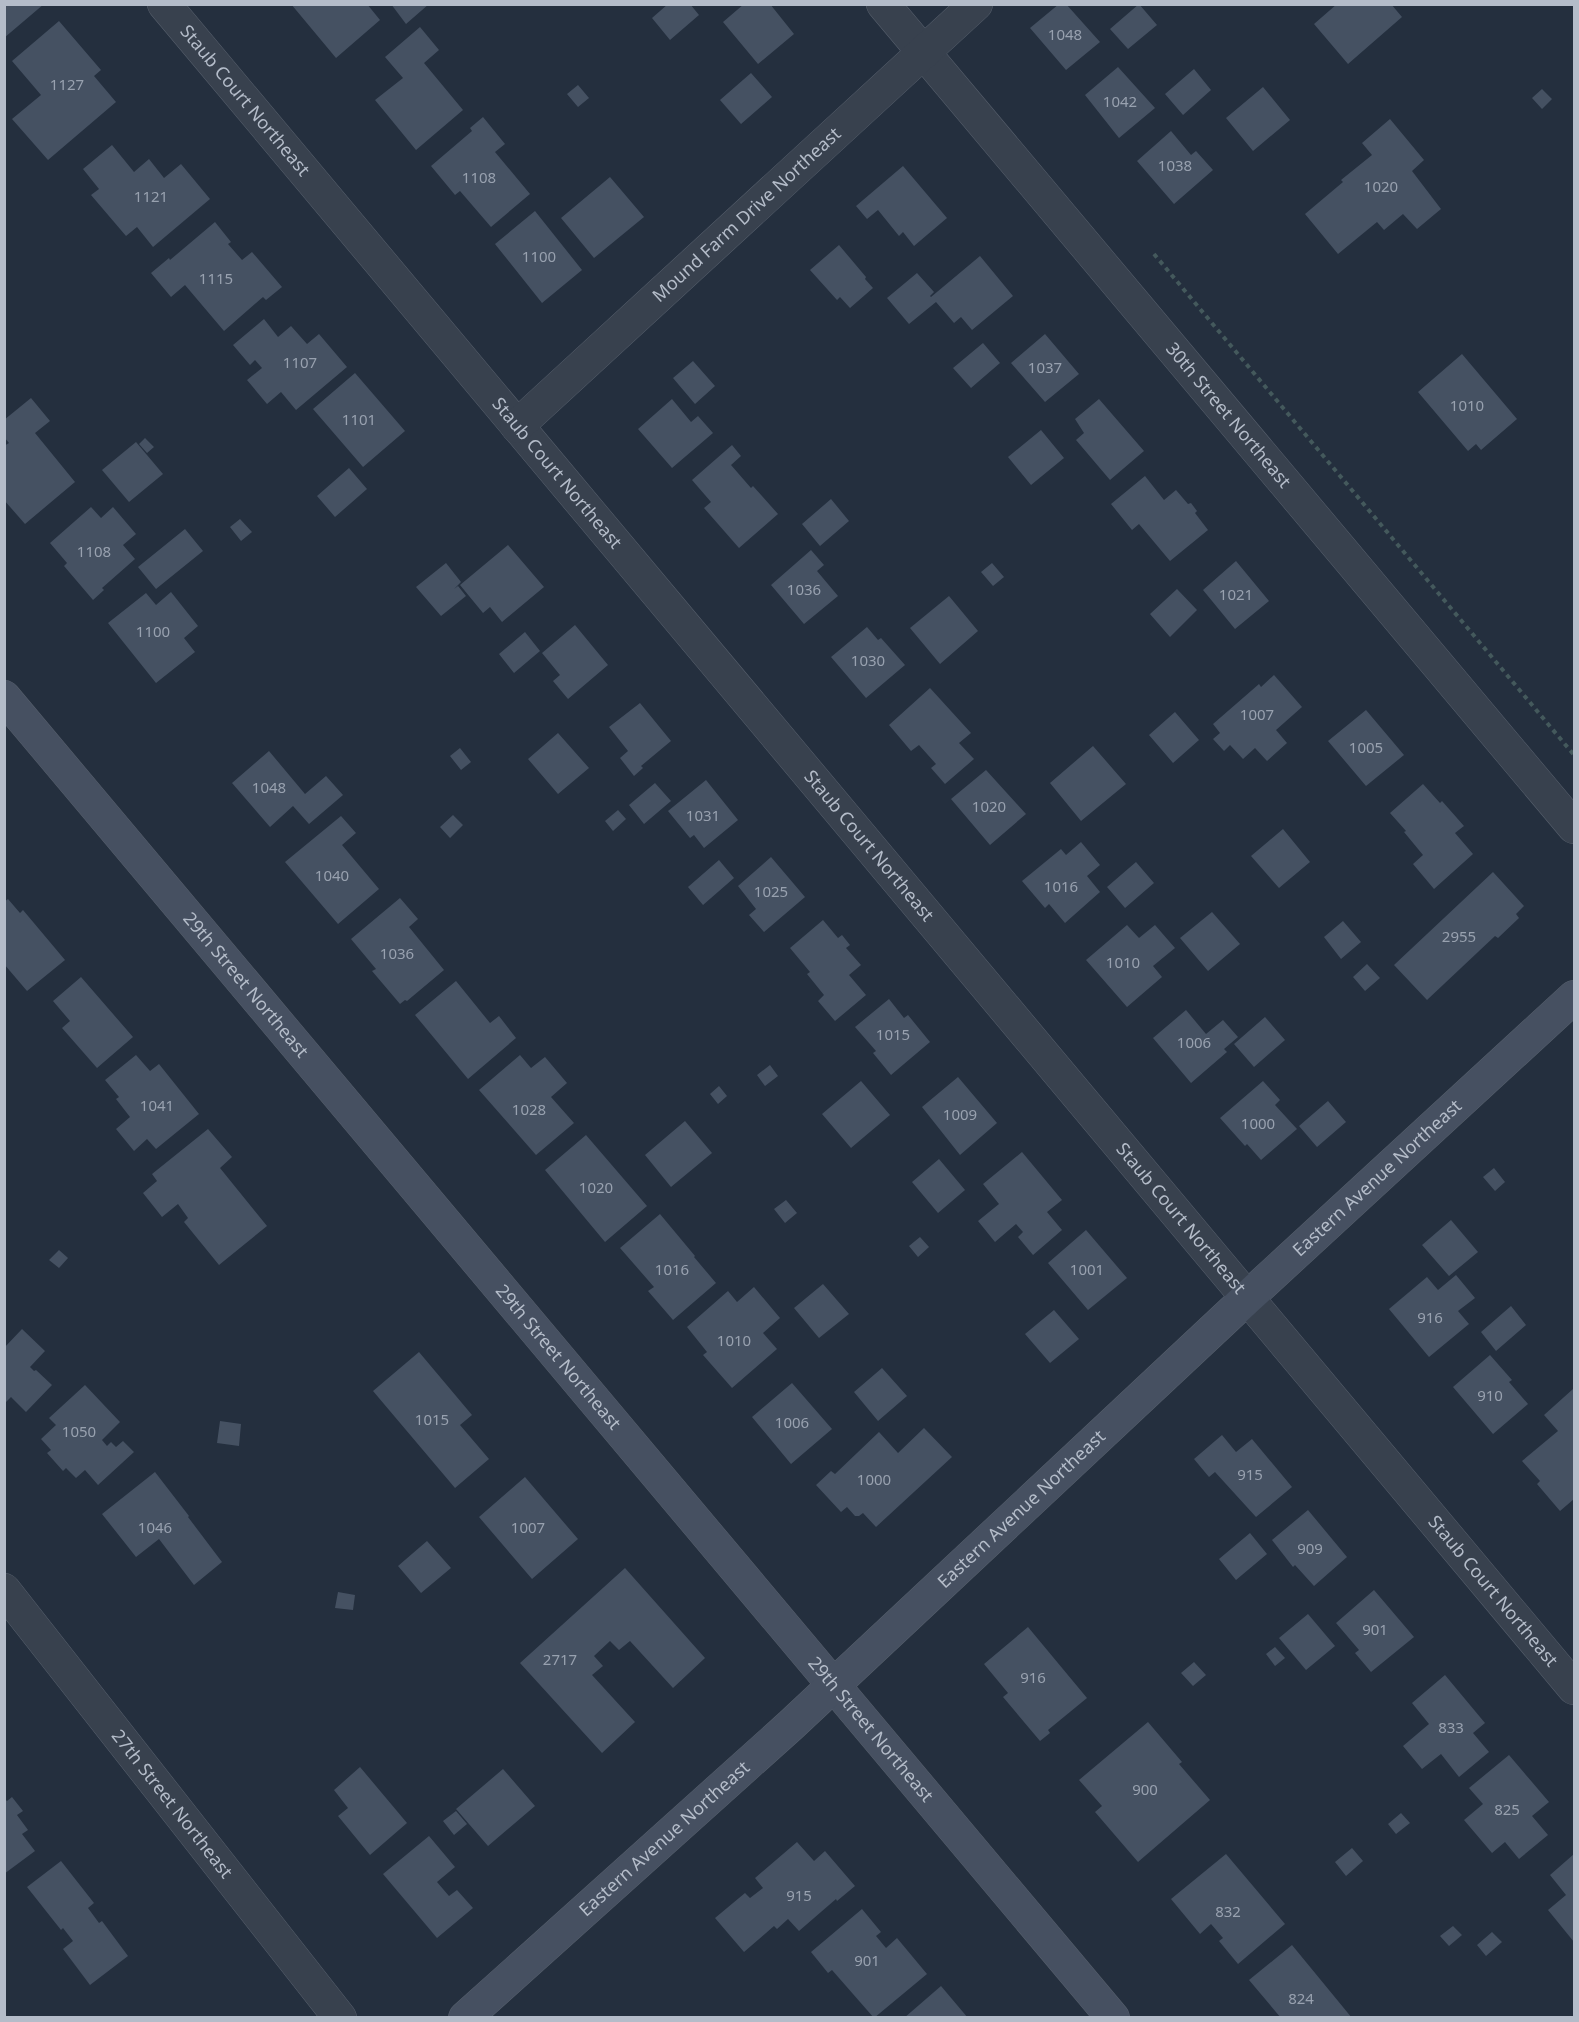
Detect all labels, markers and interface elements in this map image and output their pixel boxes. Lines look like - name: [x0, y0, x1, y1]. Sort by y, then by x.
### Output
- street label: Staub Court Northeast: [175, 19, 316, 181]
- house number: 1048: [1048, 24, 1082, 44]
- house number: 1127: [50, 74, 84, 94]
- house number: 1042: [1103, 91, 1137, 111]
- street label: Mound Farm Drive Northeast: [647, 121, 846, 307]
- house number: 1038: [1158, 155, 1192, 175]
- house number: 1108: [462, 167, 496, 187]
- house number: 1020: [1364, 176, 1398, 196]
- house number: 1121: [134, 186, 168, 206]
- house number: 1100: [522, 246, 556, 266]
- house number: 1115: [199, 268, 233, 288]
- street label: 30th Street Northeast: [1161, 337, 1297, 493]
- house number: 1107: [283, 352, 317, 372]
- house number: 1037: [1028, 357, 1062, 377]
- street label: Staub Court Northeast: [487, 392, 628, 554]
- house number: 1010: [1450, 395, 1484, 415]
- house number: 1101: [342, 409, 376, 429]
- house number: 1108: [77, 541, 111, 561]
- house number: 1036: [787, 579, 821, 599]
- house number: 1021: [1219, 584, 1253, 604]
- house number: 1100: [136, 621, 170, 641]
- house number: 1030: [851, 650, 885, 670]
- house number: 1007: [1240, 704, 1274, 724]
- house number: 1005: [1349, 737, 1383, 757]
- street label: Staub Court Northeast: [799, 765, 940, 926]
- house number: 1048: [252, 777, 286, 797]
- house number: 1020: [972, 796, 1006, 816]
- house number: 1031: [686, 805, 720, 825]
- house number: 1040: [315, 865, 349, 885]
- house number: 1016: [1044, 876, 1078, 896]
- house number: 1025: [754, 881, 788, 901]
- street label: 29th Street Northeast: [179, 907, 315, 1062]
- house number: 2955: [1442, 926, 1476, 946]
- house number: 1036: [380, 943, 414, 963]
- house number: 1010: [1106, 952, 1140, 972]
- house number: 1015: [876, 1024, 910, 1044]
- house number: 1006: [1177, 1032, 1211, 1052]
- street label: Eastern Avenue Northeast: [1287, 1093, 1467, 1261]
- house number: 1041: [140, 1095, 174, 1115]
- house number: 1028: [512, 1099, 546, 1119]
- house number: 1009: [943, 1104, 977, 1124]
- house number: 1000: [1241, 1113, 1275, 1133]
- street label: Staub Court Northeast: [1111, 1137, 1252, 1299]
- house number: 1020: [579, 1177, 613, 1197]
- house number: 1016: [655, 1259, 689, 1279]
- house number: 1001: [1070, 1259, 1104, 1279]
- street label: 29th Street Northeast: [491, 1279, 627, 1435]
- house number: 916: [1417, 1307, 1443, 1327]
- house number: 1010: [717, 1330, 751, 1350]
- house number: 910: [1477, 1385, 1503, 1405]
- house number: 1015: [415, 1409, 449, 1429]
- house number: 1006: [775, 1412, 809, 1432]
- house number: 1050: [62, 1421, 96, 1441]
- street label: Eastern Avenue Northeast: [932, 1424, 1110, 1593]
- house number: 915: [1237, 1464, 1263, 1484]
- house number: 1000: [857, 1469, 891, 1489]
- street label: Staub Court Northeast: [1423, 1510, 1564, 1672]
- house number: 1046: [138, 1517, 172, 1537]
- house number: 1007: [511, 1517, 545, 1537]
- house number: 909: [1297, 1538, 1323, 1558]
- house number: 901: [1362, 1619, 1388, 1639]
- house number: 2717: [543, 1649, 577, 1669]
- street label: 29th Street Northeast: [804, 1651, 940, 1807]
- house number: 916: [1020, 1667, 1046, 1687]
- house number: 833: [1438, 1717, 1464, 1737]
- street label: 27th Street Northeast: [107, 1724, 239, 1883]
- street label: Eastern Avenue Northeast: [573, 1755, 754, 1921]
- house number: 900: [1132, 1779, 1158, 1799]
- house number: 825: [1494, 1799, 1520, 1819]
- house number: 915: [786, 1885, 812, 1905]
- house number: 832: [1215, 1901, 1241, 1921]
- house number: 901: [854, 1950, 880, 1970]
- house number: 824: [1288, 1988, 1314, 2008]

